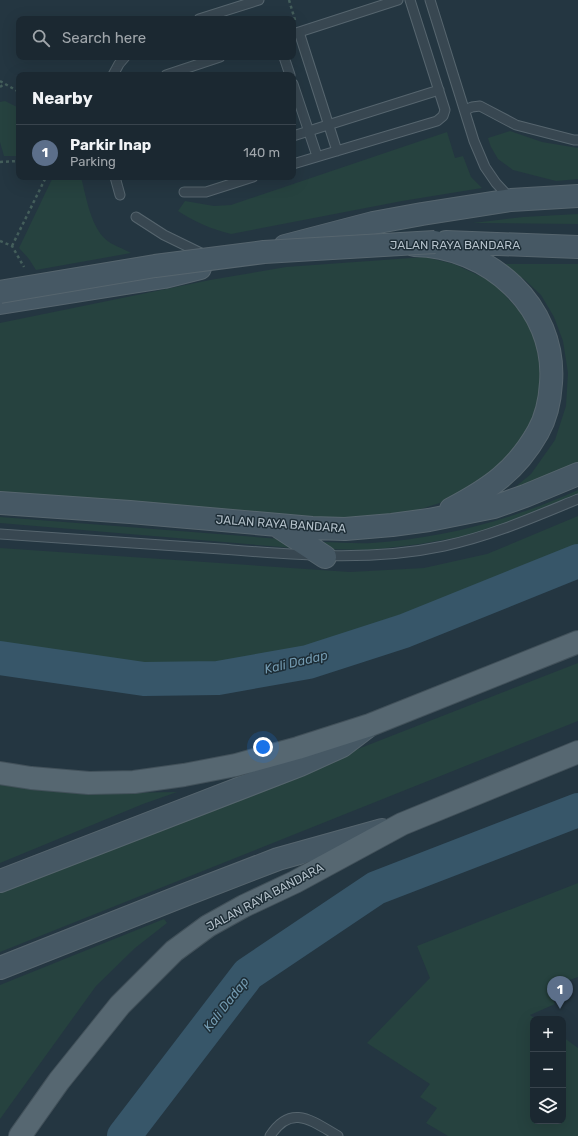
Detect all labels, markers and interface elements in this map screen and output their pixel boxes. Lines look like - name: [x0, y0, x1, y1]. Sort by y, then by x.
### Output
- search box: [16, 16, 296, 60]
- icon: search: [30, 27, 52, 49]
- text: Search here: [62, 29, 146, 47]
- text: Nearby: [32, 88, 93, 108]
- text: Parkir Inap: [70, 136, 151, 154]
- text: 1: [42, 145, 48, 160]
- text: 140 m: [243, 145, 280, 160]
- text: Parking: [70, 154, 116, 169]
- street label: JALAN RAYA BANDARA: [390, 238, 520, 252]
- street label: JALAN RAYA BANDARA: [215, 512, 347, 536]
- water label: Kali Dadap: [263, 647, 329, 677]
- your location: [253, 737, 273, 757]
- street label: JALAN RAYA BANDARA: [204, 860, 326, 934]
- water label: Kali Dadap: [200, 974, 252, 1034]
- pin: 1: [547, 976, 573, 1009]
- map controls: [530, 1016, 566, 1124]
- button: +: [530, 1016, 566, 1052]
- button: −: [530, 1052, 566, 1088]
- button: layers: [530, 1088, 566, 1124]

